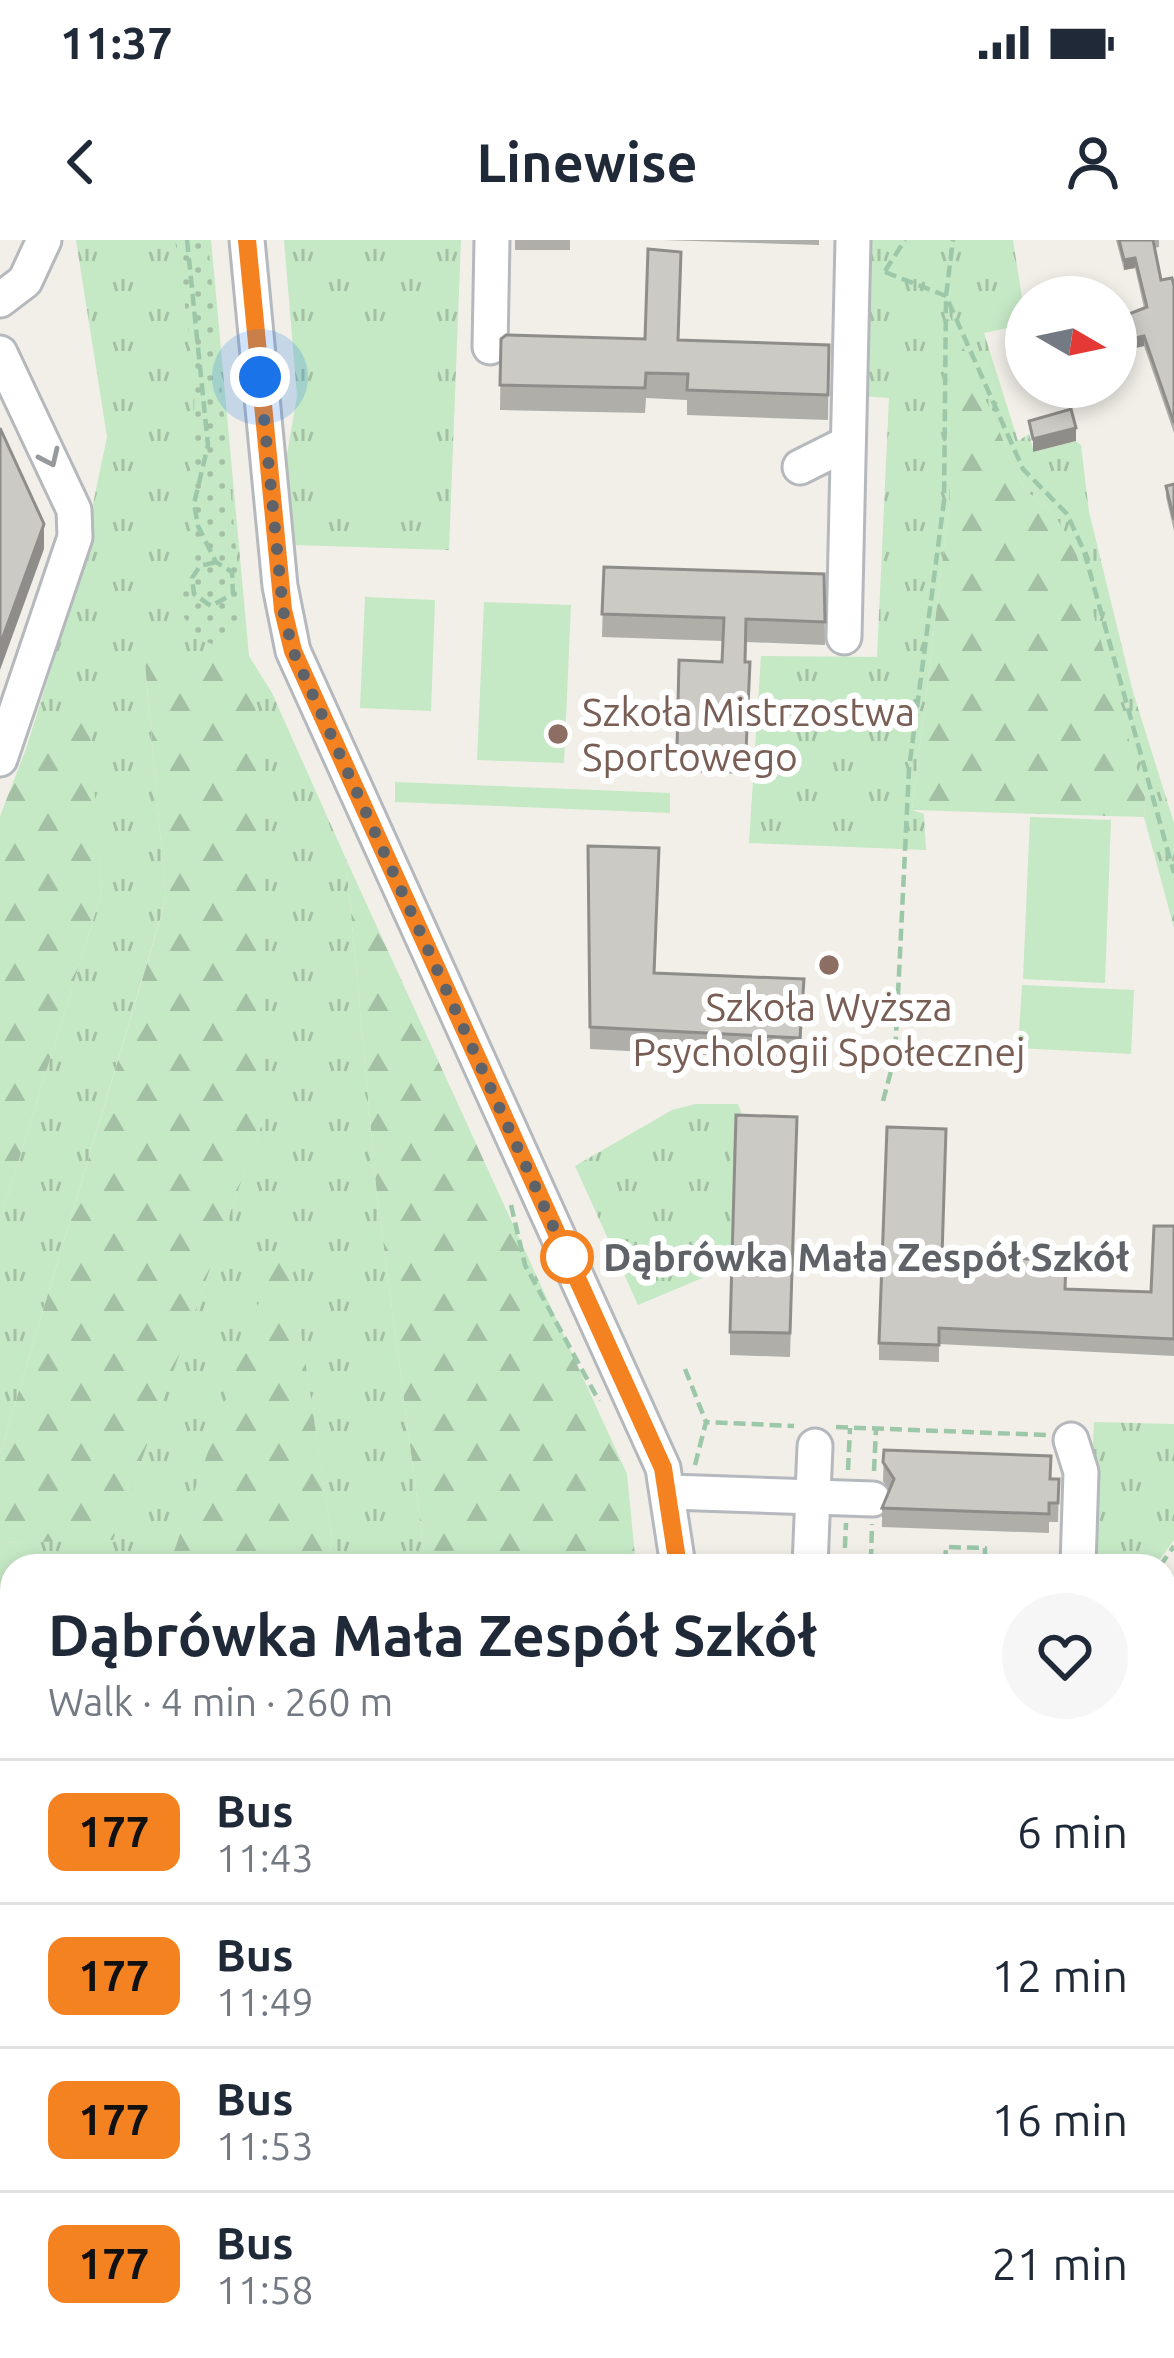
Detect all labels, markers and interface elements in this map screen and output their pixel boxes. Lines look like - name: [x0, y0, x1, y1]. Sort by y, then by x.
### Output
- text: 11:37: [60, 17, 173, 68]
- icon: back: [48, 129, 114, 195]
- icon: person: [1060, 129, 1126, 195]
- text: Linewise: [476, 132, 698, 192]
- north arrow: [1005, 276, 1137, 408]
- map controls: [1005, 276, 1137, 408]
- your location: [230, 347, 290, 407]
- one-way arrow: [36, 446, 59, 467]
- place label: Szkoła Mistrzostwa Sportowego: [582, 690, 915, 778]
- marker: Szkoła Mistrzostwa Sportowego: [545, 721, 571, 747]
- marker: Szkoła Wyższa Psychologii Społecznej: [816, 952, 842, 978]
- place label: Szkoła Wyższa Psychologii Społecznej: [633, 985, 1025, 1073]
- marker: Dąbrówka Mała Zespół Szkół: [542, 1232, 592, 1282]
- place label: Dąbrówka Mała Zespół Szkół: [603, 1235, 1130, 1280]
- button: heart: [1002, 1593, 1128, 1719]
- text: Dąbrówka Mała Zespół Szkół: [48, 1603, 817, 1667]
- text: Walk · 4 min · 260 m: [48, 1680, 393, 1723]
- text: Bus: [216, 1785, 293, 1836]
- text: 6 min: [1017, 1806, 1128, 1857]
- text: 177: [78, 1808, 150, 1855]
- text: 11:43: [216, 1836, 314, 1879]
- text: Bus: [216, 1929, 293, 1980]
- text: 12 min: [991, 1950, 1128, 2001]
- text: 177: [78, 1952, 150, 1999]
- text: 11:49: [216, 1980, 314, 2023]
- text: Bus: [216, 2073, 293, 2124]
- text: 16 min: [991, 2094, 1128, 2145]
- text: 177: [78, 2096, 150, 2143]
- text: 11:53: [216, 2124, 314, 2167]
- text: Bus: [216, 2217, 293, 2268]
- text: 21 min: [991, 2238, 1128, 2289]
- text: 177: [78, 2240, 150, 2287]
- text: 11:58: [216, 2268, 314, 2311]

